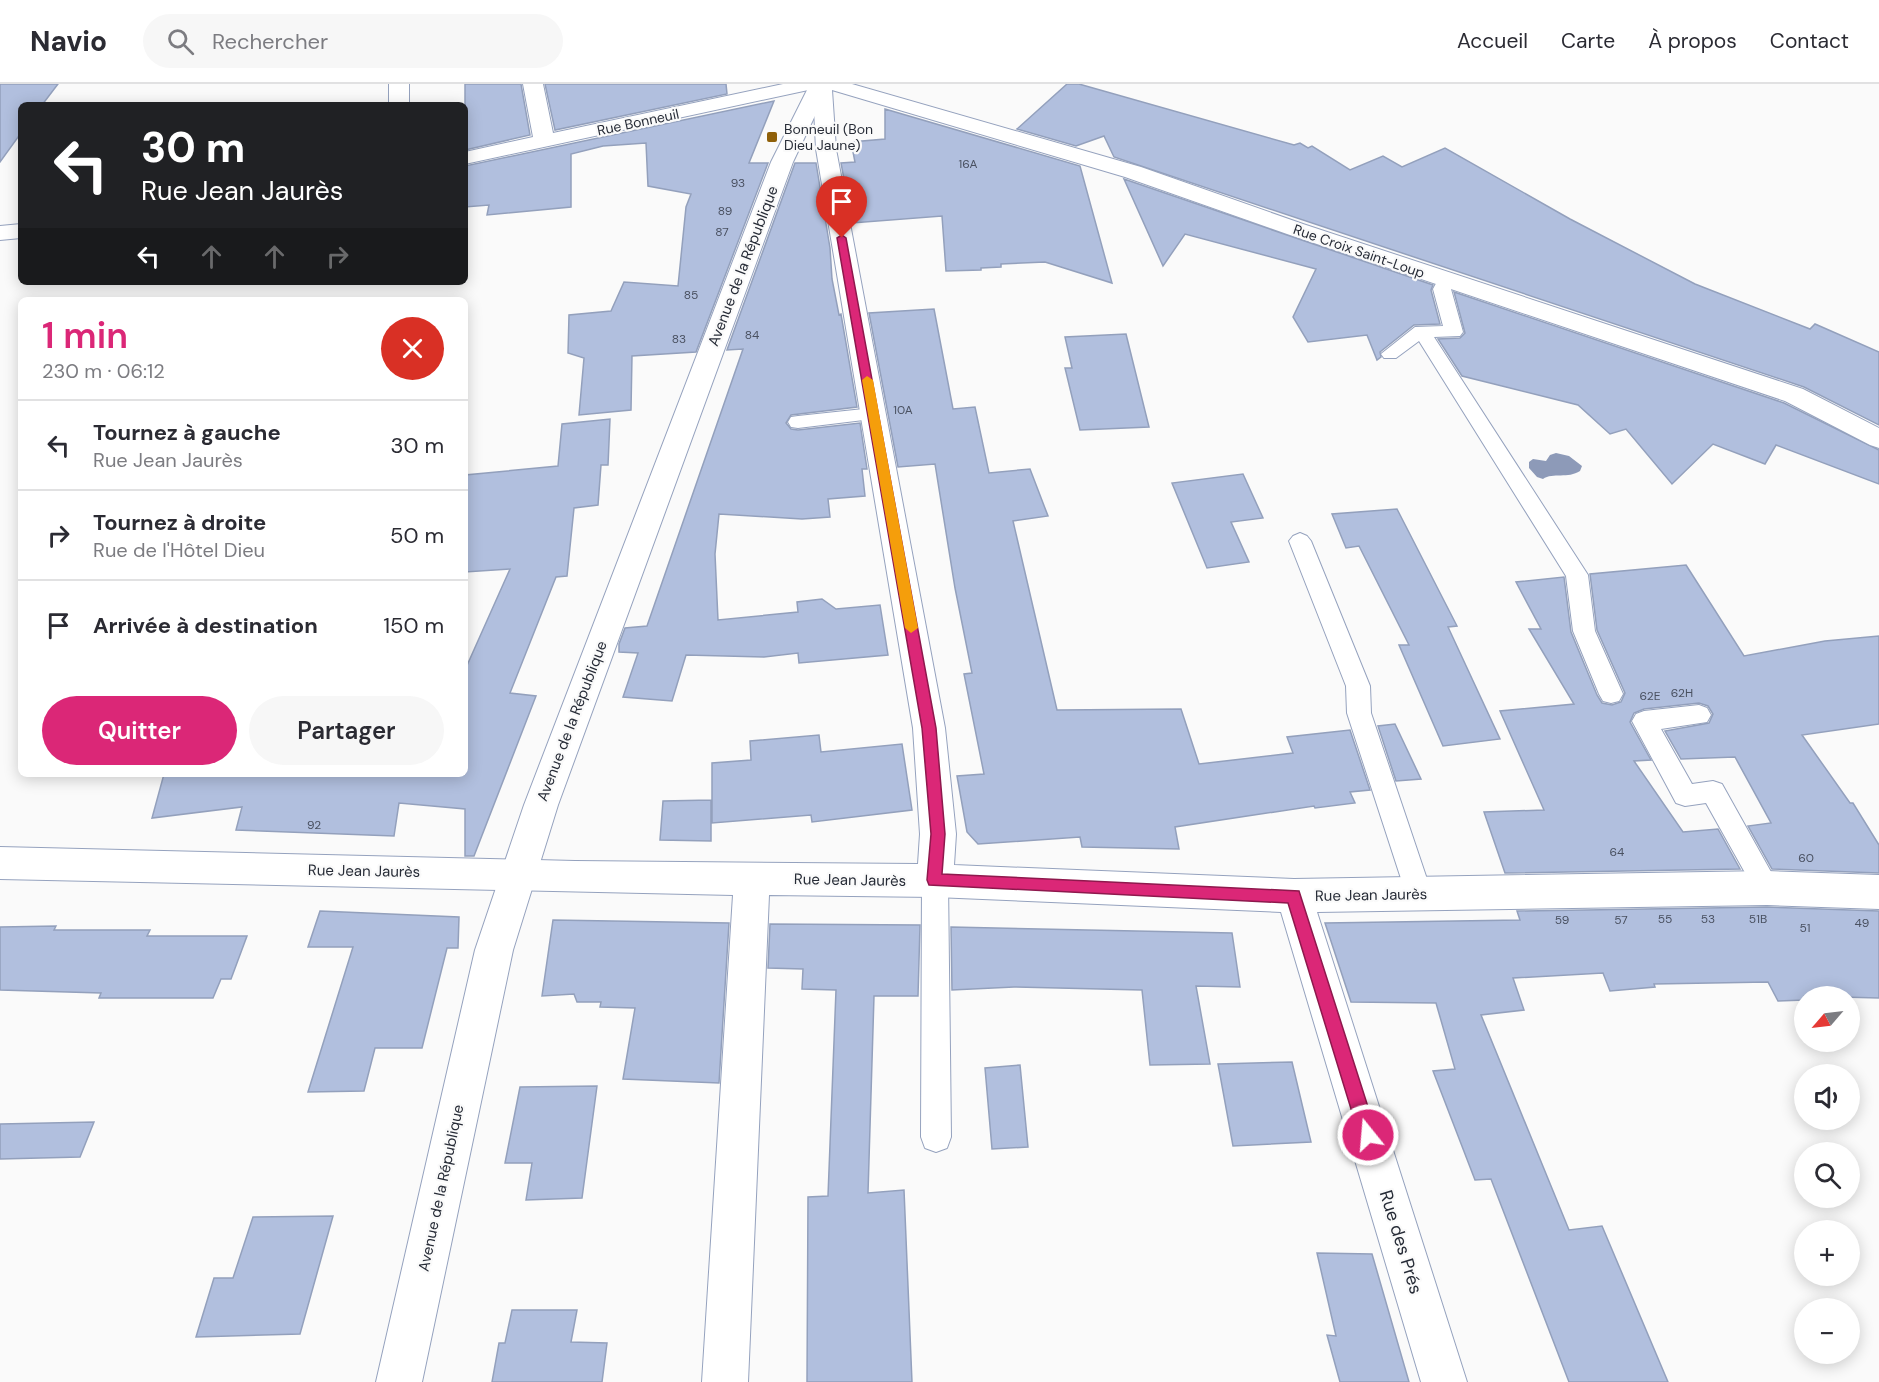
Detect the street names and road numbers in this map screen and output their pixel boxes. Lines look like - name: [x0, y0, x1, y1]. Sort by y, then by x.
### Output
- street label: Rue Bonneuil: [595, 105, 681, 139]
- street label: Avenue de la République: [703, 183, 783, 349]
- street label: Rue Croix Saint-Loup: [1291, 220, 1427, 282]
- street label: Avenue de la République: [532, 638, 612, 804]
- street label: Rue Jean Jaurès: [308, 860, 420, 882]
- street label: Rue Jean Jaurès: [794, 869, 906, 891]
- street label: Rue Jean Jaurès: [1315, 884, 1427, 906]
- street label: Avenue de la République: [414, 1103, 468, 1273]
- street label: Rue des Prés: [1374, 1187, 1428, 1297]

